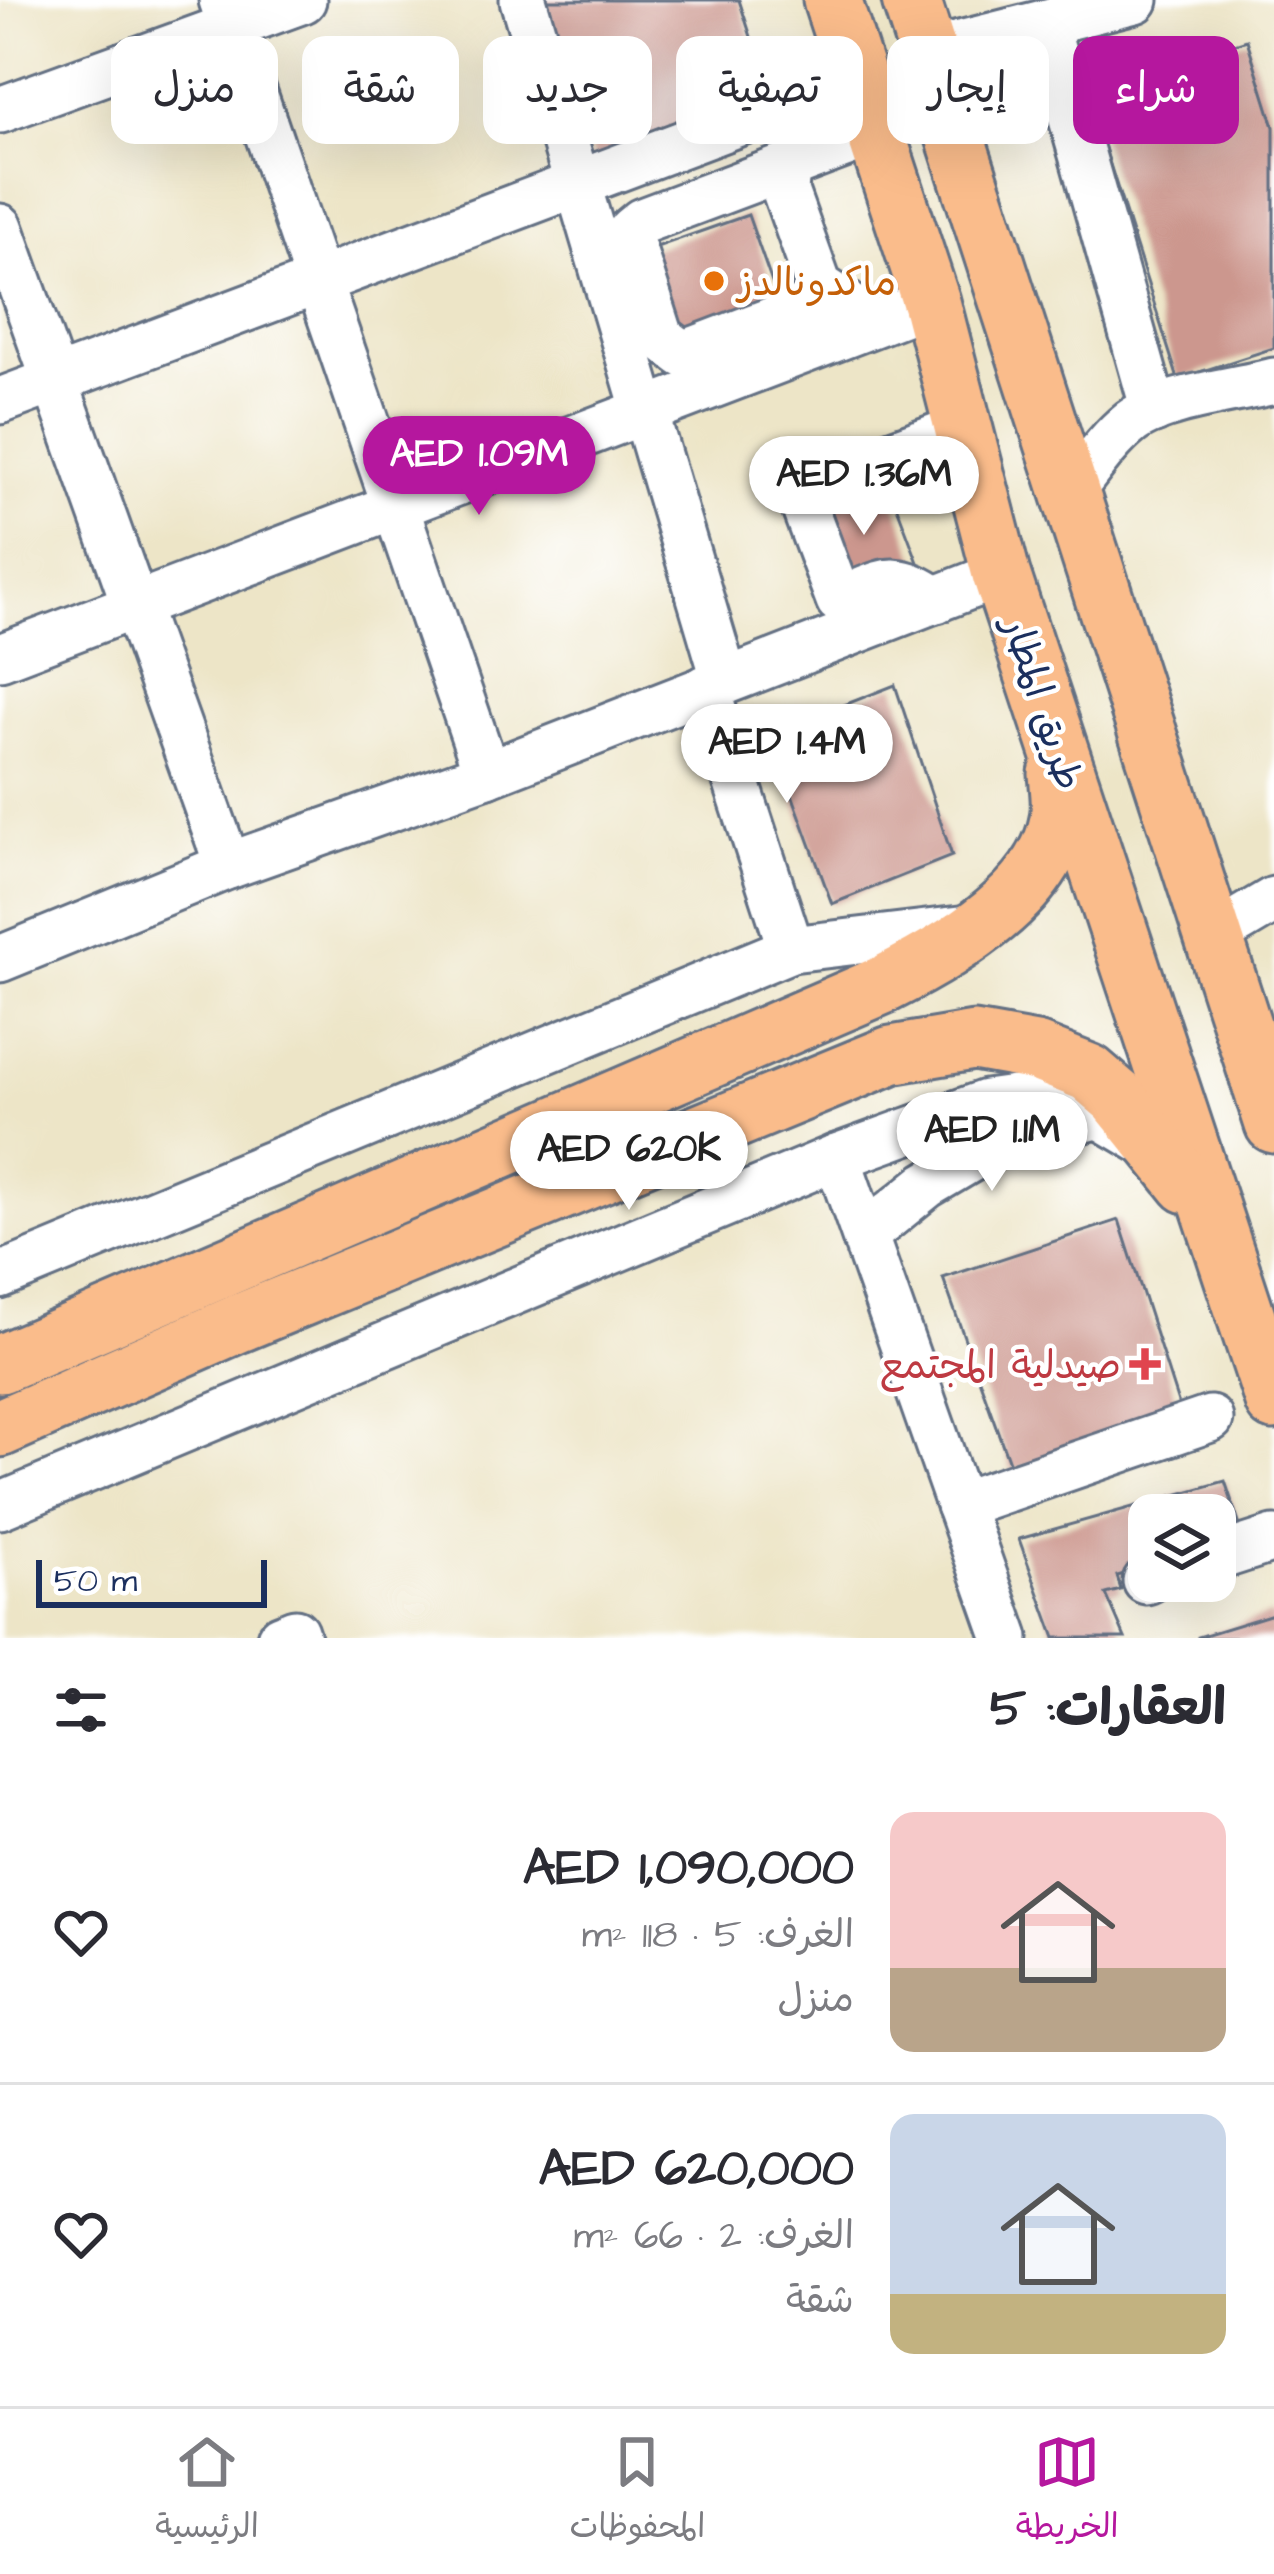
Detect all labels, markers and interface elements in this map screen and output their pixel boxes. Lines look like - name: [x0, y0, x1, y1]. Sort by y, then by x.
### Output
- chip: منزل: [111, 36, 278, 144]
- chip: شقة: [302, 36, 459, 144]
- chip: جديد: [483, 36, 652, 144]
- chip: تصفية: [676, 36, 863, 144]
- chip: إيجار: [887, 36, 1049, 144]
- chip: شراء: [1073, 36, 1239, 144]
- place label: ماكدونالدز: [735, 257, 896, 311]
- marker: ماكدونالدز: [701, 268, 727, 294]
- pin: AED 1.09M: [342, 416, 616, 518]
- text: AED 1.09M: [390, 428, 568, 482]
- pin: AED 1.36M: [727, 436, 1001, 538]
- text: AED 1.36M: [776, 448, 952, 502]
- street label: طريق المطار: [987, 607, 1095, 798]
- pin: AED 1.4M: [663, 704, 911, 806]
- text: AED 1.4M: [708, 716, 866, 770]
- pin: AED 1.1M: [868, 1092, 1116, 1194]
- text: AED 1.1M: [924, 1104, 1060, 1158]
- pin: AED 620K: [505, 1111, 753, 1213]
- text: AED 620K: [537, 1123, 721, 1177]
- place label: صيدلية المجتمع: [880, 1340, 1121, 1394]
- marker: صيدلية المجتمع: [1132, 1351, 1158, 1377]
- map controls: [1128, 1494, 1236, 1602]
- button: layers: [1128, 1494, 1236, 1602]
- scale bar: [36, 1554, 267, 1607]
- text: 50 m: [54, 1558, 137, 1604]
- text: العقارات: 5: [990, 1674, 1226, 1745]
- icon: filters: [48, 1677, 114, 1743]
- text: AED 1,090,000: [523, 1833, 854, 1904]
- icon: home: [986, 1860, 1130, 2004]
- icon: heart: [48, 1899, 114, 1965]
- text: الغرف: 5 · 118 m²: [582, 1909, 854, 1963]
- text: منزل: [777, 1973, 854, 2027]
- text: AED 620,000: [539, 2134, 854, 2205]
- icon: home: [986, 2162, 1130, 2306]
- icon: heart: [48, 2201, 114, 2267]
- text: الغرف: 2 · 66 m²: [573, 2210, 854, 2264]
- text: شقة: [786, 2274, 854, 2328]
- tab: الرئيسية: [155, 2429, 259, 2555]
- tab: المحفوظات: [569, 2429, 705, 2555]
- tab: الخريطة: [1016, 2429, 1119, 2555]

